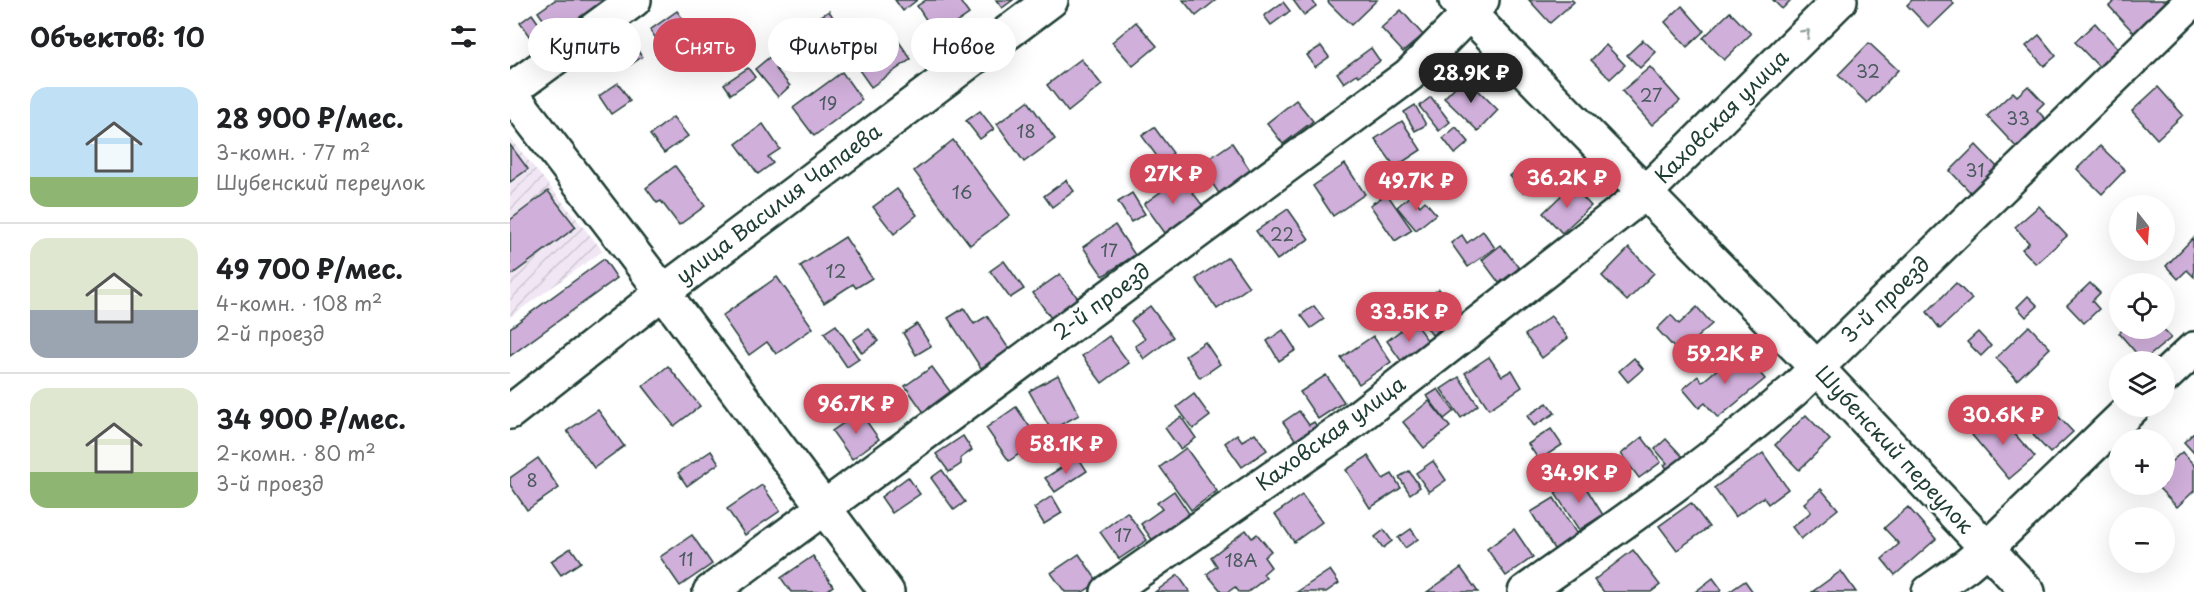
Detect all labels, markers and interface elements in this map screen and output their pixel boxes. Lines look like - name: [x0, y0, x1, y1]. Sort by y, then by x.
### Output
- text: Объектов: 10: [30, 17, 205, 56]
- chip: Купить: [528, 18, 641, 72]
- chip: Снять: [653, 18, 756, 72]
- chip: Фильтры: [768, 18, 899, 72]
- chip: Новое: [911, 18, 1016, 72]
- icon: filters: [447, 20, 480, 53]
- one-way arrow: [1800, 29, 1810, 40]
- street label: Каховская улица: [1646, 41, 1796, 190]
- pin: 28.9K ₽: [1416, 53, 1526, 104]
- text: 28.9K ₽: [1433, 57, 1509, 87]
- house number: 32: [1856, 57, 1880, 84]
- house number: 27: [1640, 81, 1662, 108]
- house number: 19: [819, 89, 837, 116]
- text: 28 900 ₽/мес.: [216, 98, 404, 137]
- house number: 33: [2006, 104, 2030, 131]
- icon: home: [78, 111, 150, 183]
- street label: улица Василия Чапаева: [668, 114, 887, 291]
- house number: 18: [1016, 117, 1036, 144]
- text: 3-комн. · 77 m²: [216, 137, 370, 167]
- pin: 27K ₽: [1131, 154, 1215, 205]
- house number: 31: [1966, 156, 1984, 183]
- text: 27K ₽: [1144, 158, 1202, 188]
- pin: 36.2K ₽: [1512, 158, 1622, 209]
- pin: 49.7K ₽: [1361, 161, 1471, 212]
- text: 36.2K ₽: [1527, 162, 1607, 192]
- text: 49.7K ₽: [1378, 165, 1454, 195]
- text: Шубенский переулок: [216, 167, 425, 197]
- house number: 16: [952, 178, 972, 205]
- north arrow: [2109, 195, 2175, 261]
- map controls: [2109, 195, 2175, 573]
- house number: 22: [1270, 220, 1294, 247]
- house number: 17: [1100, 236, 1118, 263]
- street label: 3-й проезд: [1833, 248, 1936, 349]
- text: 49 700 ₽/мес.: [216, 249, 403, 288]
- street label: 2-й проезд: [1045, 254, 1156, 347]
- house number: 12: [826, 257, 846, 284]
- icon: home: [78, 262, 150, 334]
- button: locate: [2109, 273, 2175, 339]
- text: 4-комн. · 108 m²: [216, 288, 382, 318]
- pin: 33.5K ₽: [1354, 292, 1464, 343]
- text: 33.5K ₽: [1370, 296, 1448, 326]
- text: 2-й проезд: [216, 318, 325, 348]
- pin: 59.2K ₽: [1670, 334, 1780, 385]
- text: 59.2K ₽: [1686, 338, 1764, 368]
- button: layers: [2109, 351, 2175, 417]
- street label: Шубенский переулок: [1809, 357, 1982, 540]
- street label: Каховская улица: [1248, 367, 1412, 498]
- pin: 96.7K ₽: [801, 384, 911, 435]
- text: 96.7K ₽: [818, 388, 894, 418]
- pin: 30.6K ₽: [1948, 395, 2058, 446]
- text: 34 900 ₽/мес.: [216, 399, 406, 438]
- text: 30.6K ₽: [1962, 399, 2044, 429]
- icon: home: [78, 412, 150, 484]
- pin: 58.1K ₽: [1011, 424, 1121, 475]
- text: 58.1K ₽: [1029, 428, 1103, 458]
- button: +: [2109, 429, 2175, 495]
- text: 2-комн. · 80 m²: [216, 438, 376, 468]
- pin: 34.9K ₽: [1524, 453, 1634, 504]
- text: 34.9K ₽: [1540, 457, 1618, 487]
- house number: 8: [526, 466, 538, 493]
- text: 3-й проезд: [216, 468, 324, 498]
- button: −: [2109, 507, 2175, 573]
- house number: 17: [1114, 521, 1132, 548]
- house number: 11: [678, 545, 694, 572]
- house number: 18А: [1224, 546, 1258, 573]

